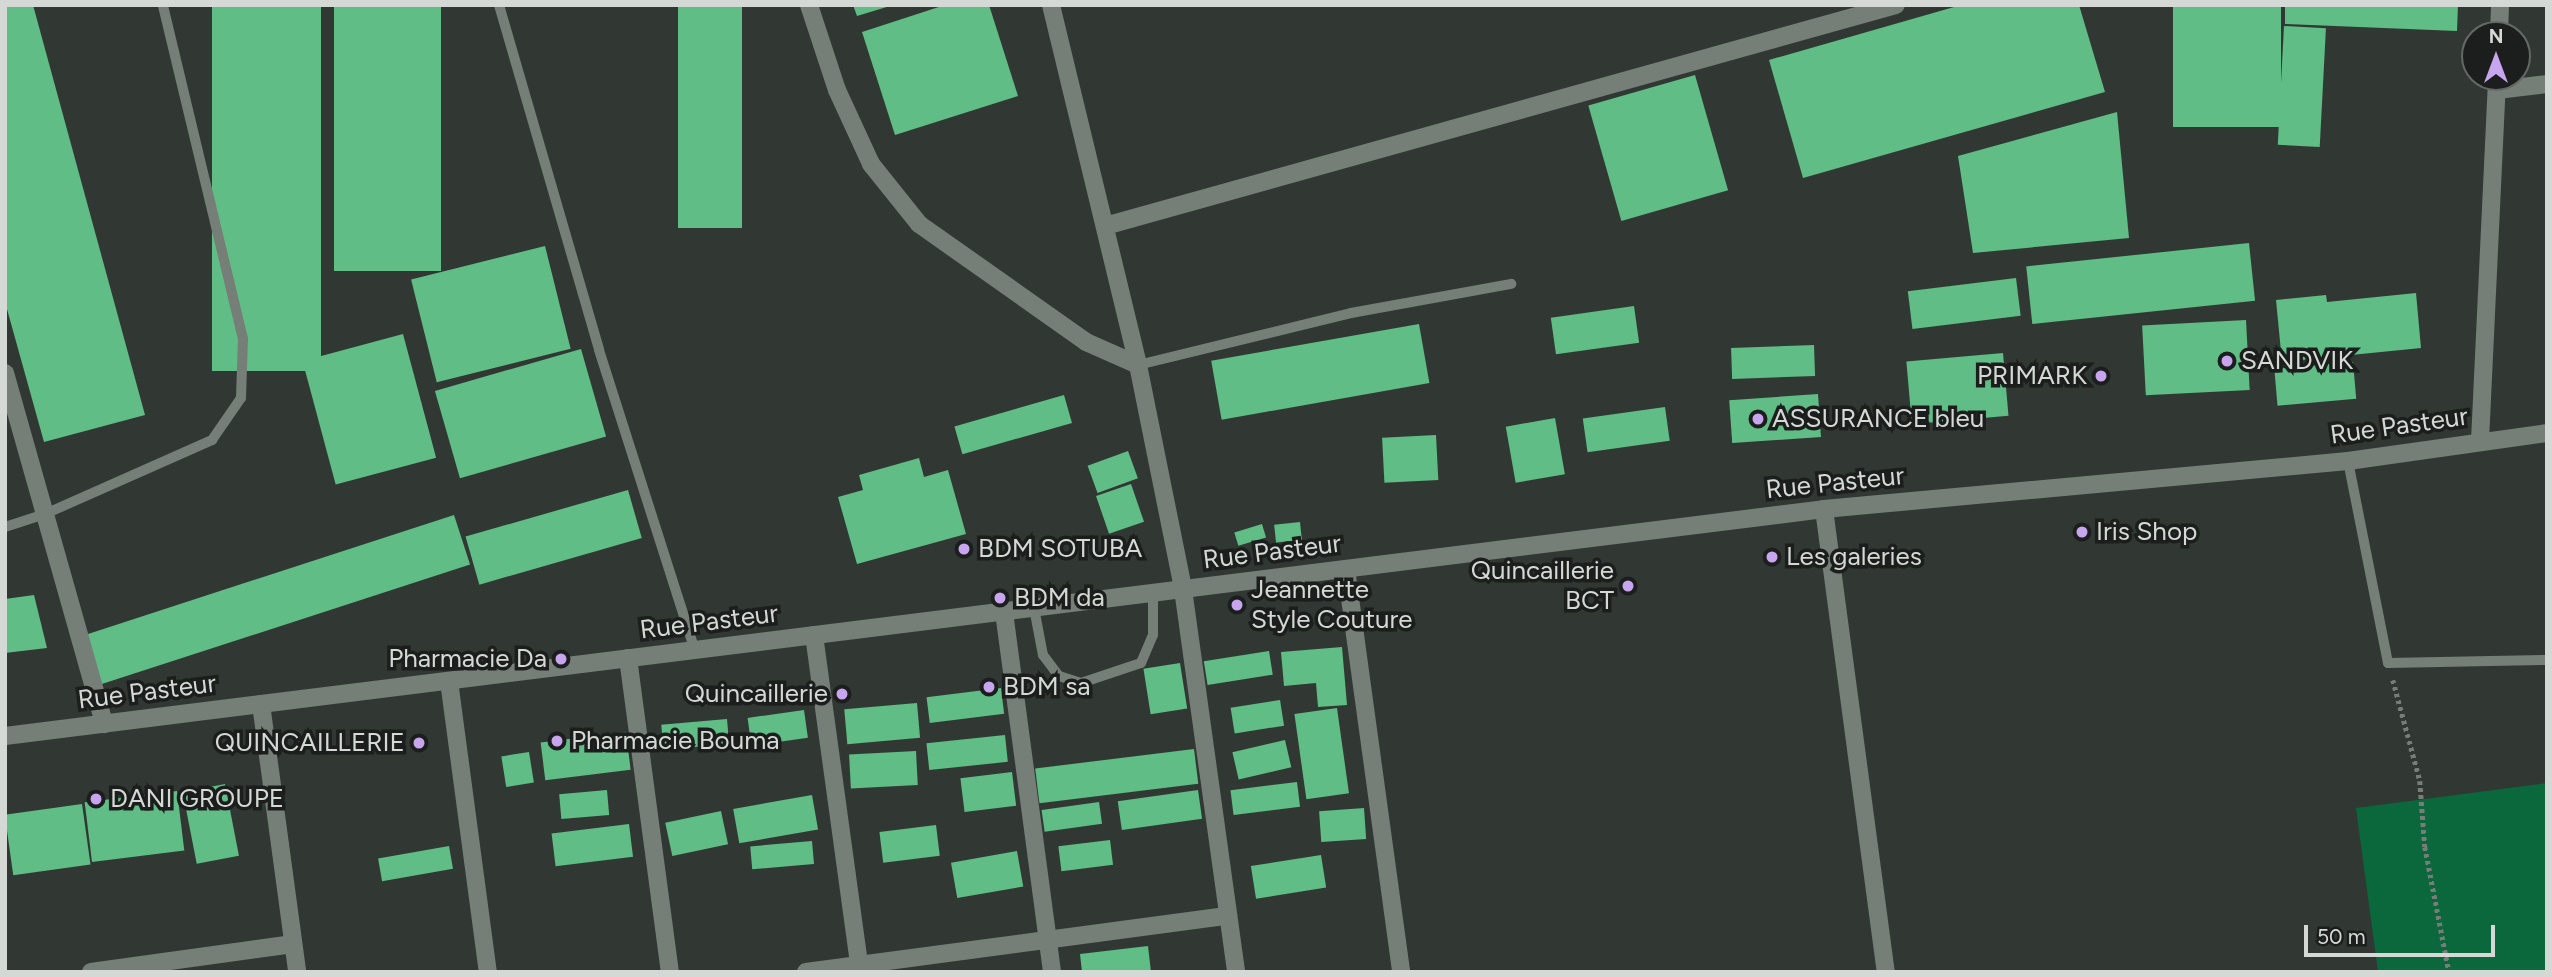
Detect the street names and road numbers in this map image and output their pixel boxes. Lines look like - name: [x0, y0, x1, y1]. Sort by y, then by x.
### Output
- street label: Rue Pasteur: [2328, 401, 2470, 451]
- street label: Rue Pasteur: [1764, 460, 1906, 506]
- street label: Rue Pasteur: [1201, 528, 1343, 576]
- street label: Rue Pasteur: [638, 598, 780, 646]
- street label: Rue Pasteur: [76, 668, 218, 716]

